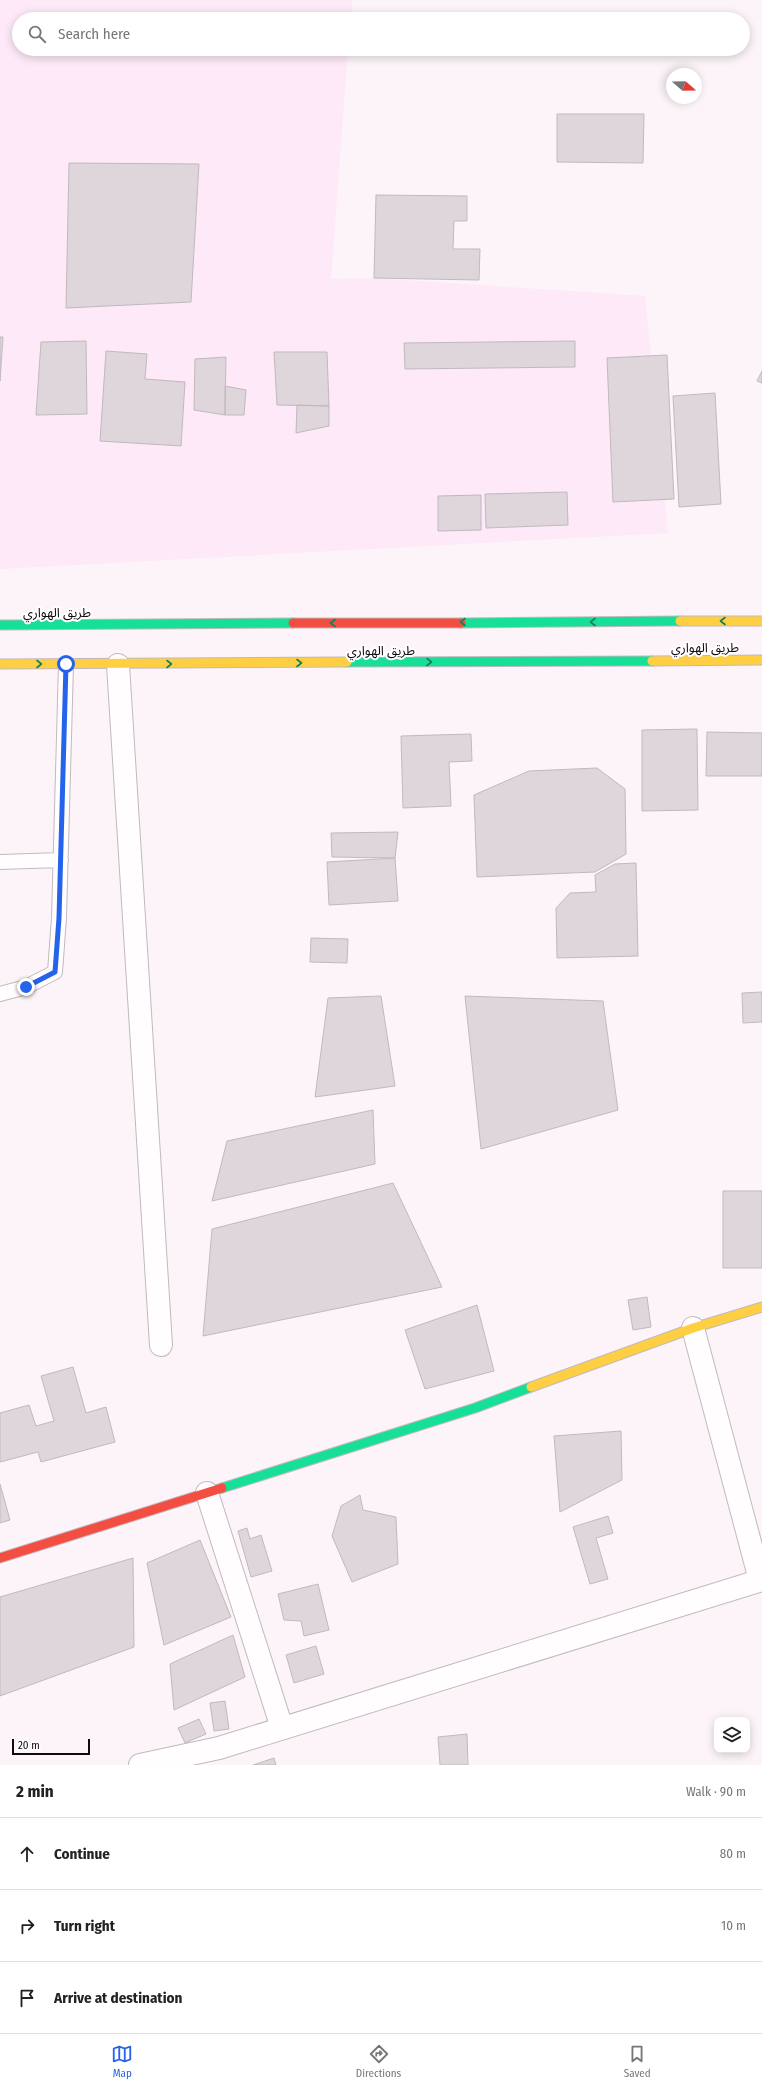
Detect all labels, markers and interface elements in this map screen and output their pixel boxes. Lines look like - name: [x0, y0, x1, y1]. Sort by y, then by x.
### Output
- search box: [12, 12, 750, 56]
- icon: search: [26, 23, 48, 45]
- text: Search here: [58, 25, 130, 43]
- north arrow: [666, 68, 702, 104]
- street label: طريق الهواري: [23, 605, 91, 623]
- one-way arrow: [720, 617, 726, 625]
- one-way arrow: [460, 618, 466, 626]
- one-way arrow: [590, 618, 596, 626]
- one-way arrow: [330, 619, 336, 627]
- street label: طريق الهواري: [671, 640, 739, 658]
- street label: طريق الهواري: [347, 643, 415, 661]
- route start: [57, 655, 75, 673]
- one-way arrow: [426, 658, 432, 666]
- one-way arrow: [296, 659, 302, 667]
- one-way arrow: [36, 660, 42, 668]
- one-way arrow: [166, 660, 172, 668]
- route end: [17, 978, 35, 996]
- map controls: [714, 1717, 750, 1753]
- button: layers: [714, 1717, 750, 1753]
- scale bar: [12, 1737, 90, 1756]
- text: 20 m: [18, 1739, 40, 1752]
- text: 2 min: [16, 1781, 54, 1802]
- text: Walk · 90 m: [686, 1784, 746, 1799]
- icon: ahead: [16, 1843, 38, 1865]
- text: Continue: [54, 1845, 110, 1863]
- text: 80 m: [720, 1846, 746, 1861]
- icon: right: [16, 1915, 38, 1937]
- text: Turn right: [54, 1917, 115, 1935]
- text: 10 m: [721, 1918, 746, 1933]
- icon: arrive: [16, 1987, 38, 2009]
- text: Arrive at destination: [54, 1989, 182, 2007]
- tab: Map: [111, 2043, 133, 2080]
- tab: Directions: [356, 2043, 401, 2080]
- tab: Saved: [624, 2043, 651, 2080]

